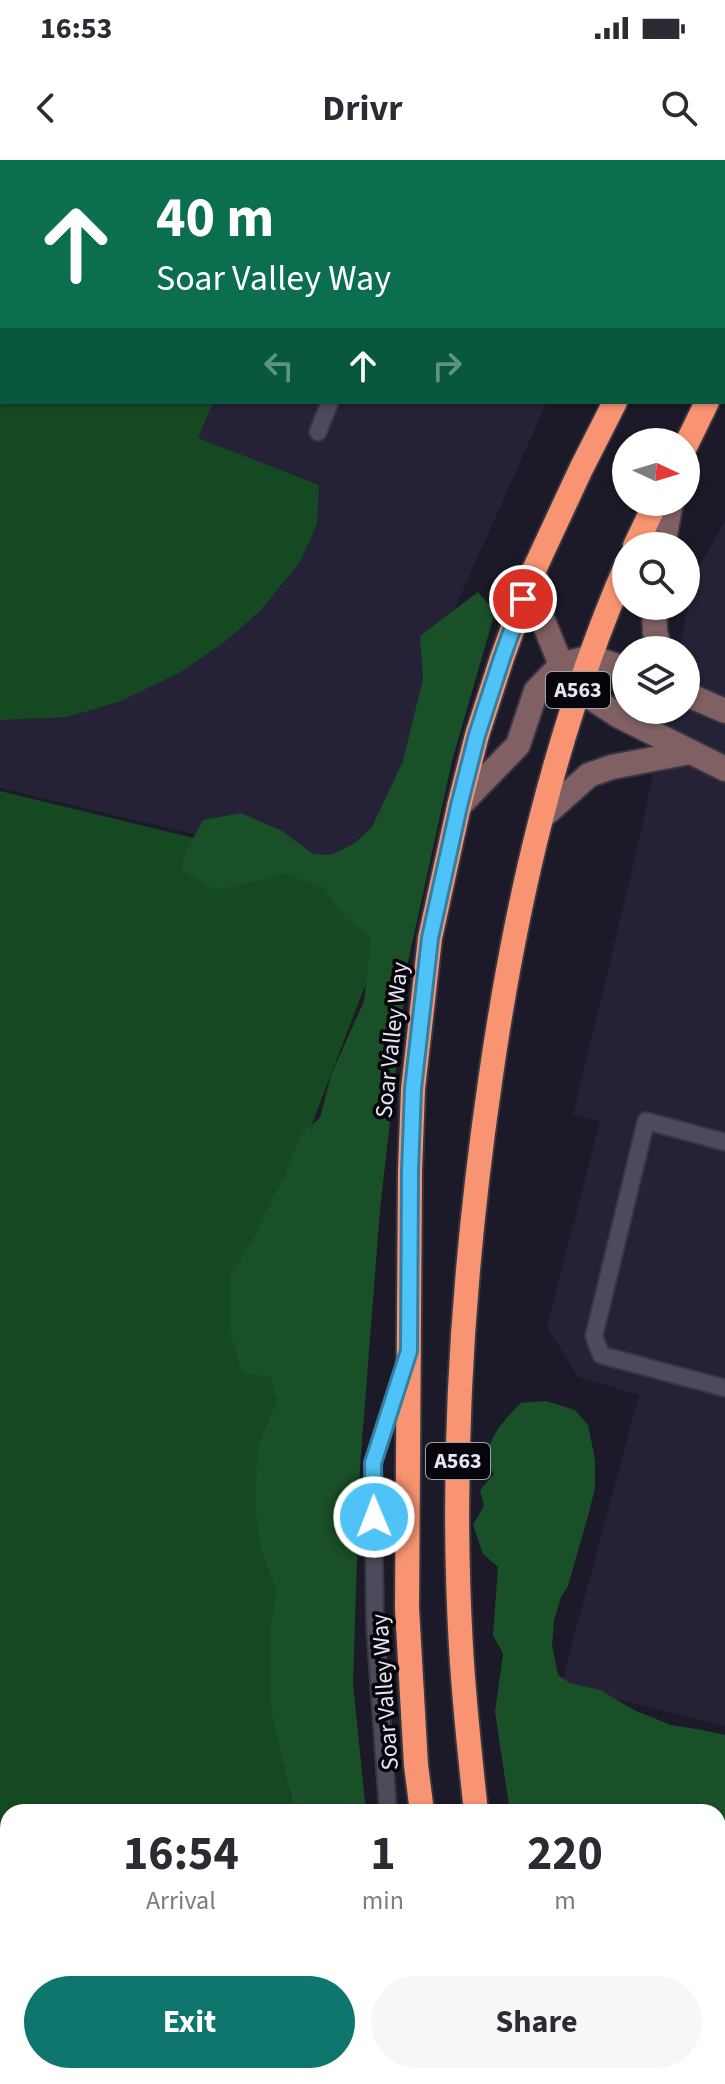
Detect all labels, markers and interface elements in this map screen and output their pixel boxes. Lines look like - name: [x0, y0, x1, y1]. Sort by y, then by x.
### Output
- text: 16:53: [40, 7, 112, 50]
- text: Drivr: [322, 83, 403, 134]
- icon: back: [24, 86, 68, 130]
- icon: search: [657, 86, 701, 130]
- text: 40 m: [156, 179, 274, 258]
- icon: ahead: [24, 192, 128, 296]
- text: Soar Valley Way: [156, 253, 391, 304]
- icon: left: [257, 344, 301, 388]
- icon: ahead: [341, 344, 385, 388]
- icon: right: [425, 344, 469, 388]
- north arrow: [612, 428, 700, 516]
- map controls: [612, 428, 700, 724]
- button: search: [612, 532, 700, 620]
- pin: [489, 565, 557, 633]
- icon: arrive: [501, 577, 545, 621]
- button: layers: [612, 636, 700, 724]
- road number: A563: [546, 672, 610, 708]
- street label: Soar Valley Way: [366, 960, 418, 1120]
- road number: A563: [426, 1443, 490, 1479]
- position arrow: [332, 1475, 416, 1559]
- street label: Soar Valley Way: [362, 1613, 408, 1771]
- text: 16:54: [123, 1820, 239, 1888]
- text: 1: [370, 1820, 396, 1888]
- text: 220: [527, 1820, 603, 1888]
- text: Arrival: [146, 1882, 216, 1919]
- text: min: [362, 1882, 404, 1919]
- text: m: [554, 1882, 576, 1919]
- button: Exit: [24, 1976, 355, 2068]
- button: Share: [371, 1976, 702, 2068]

